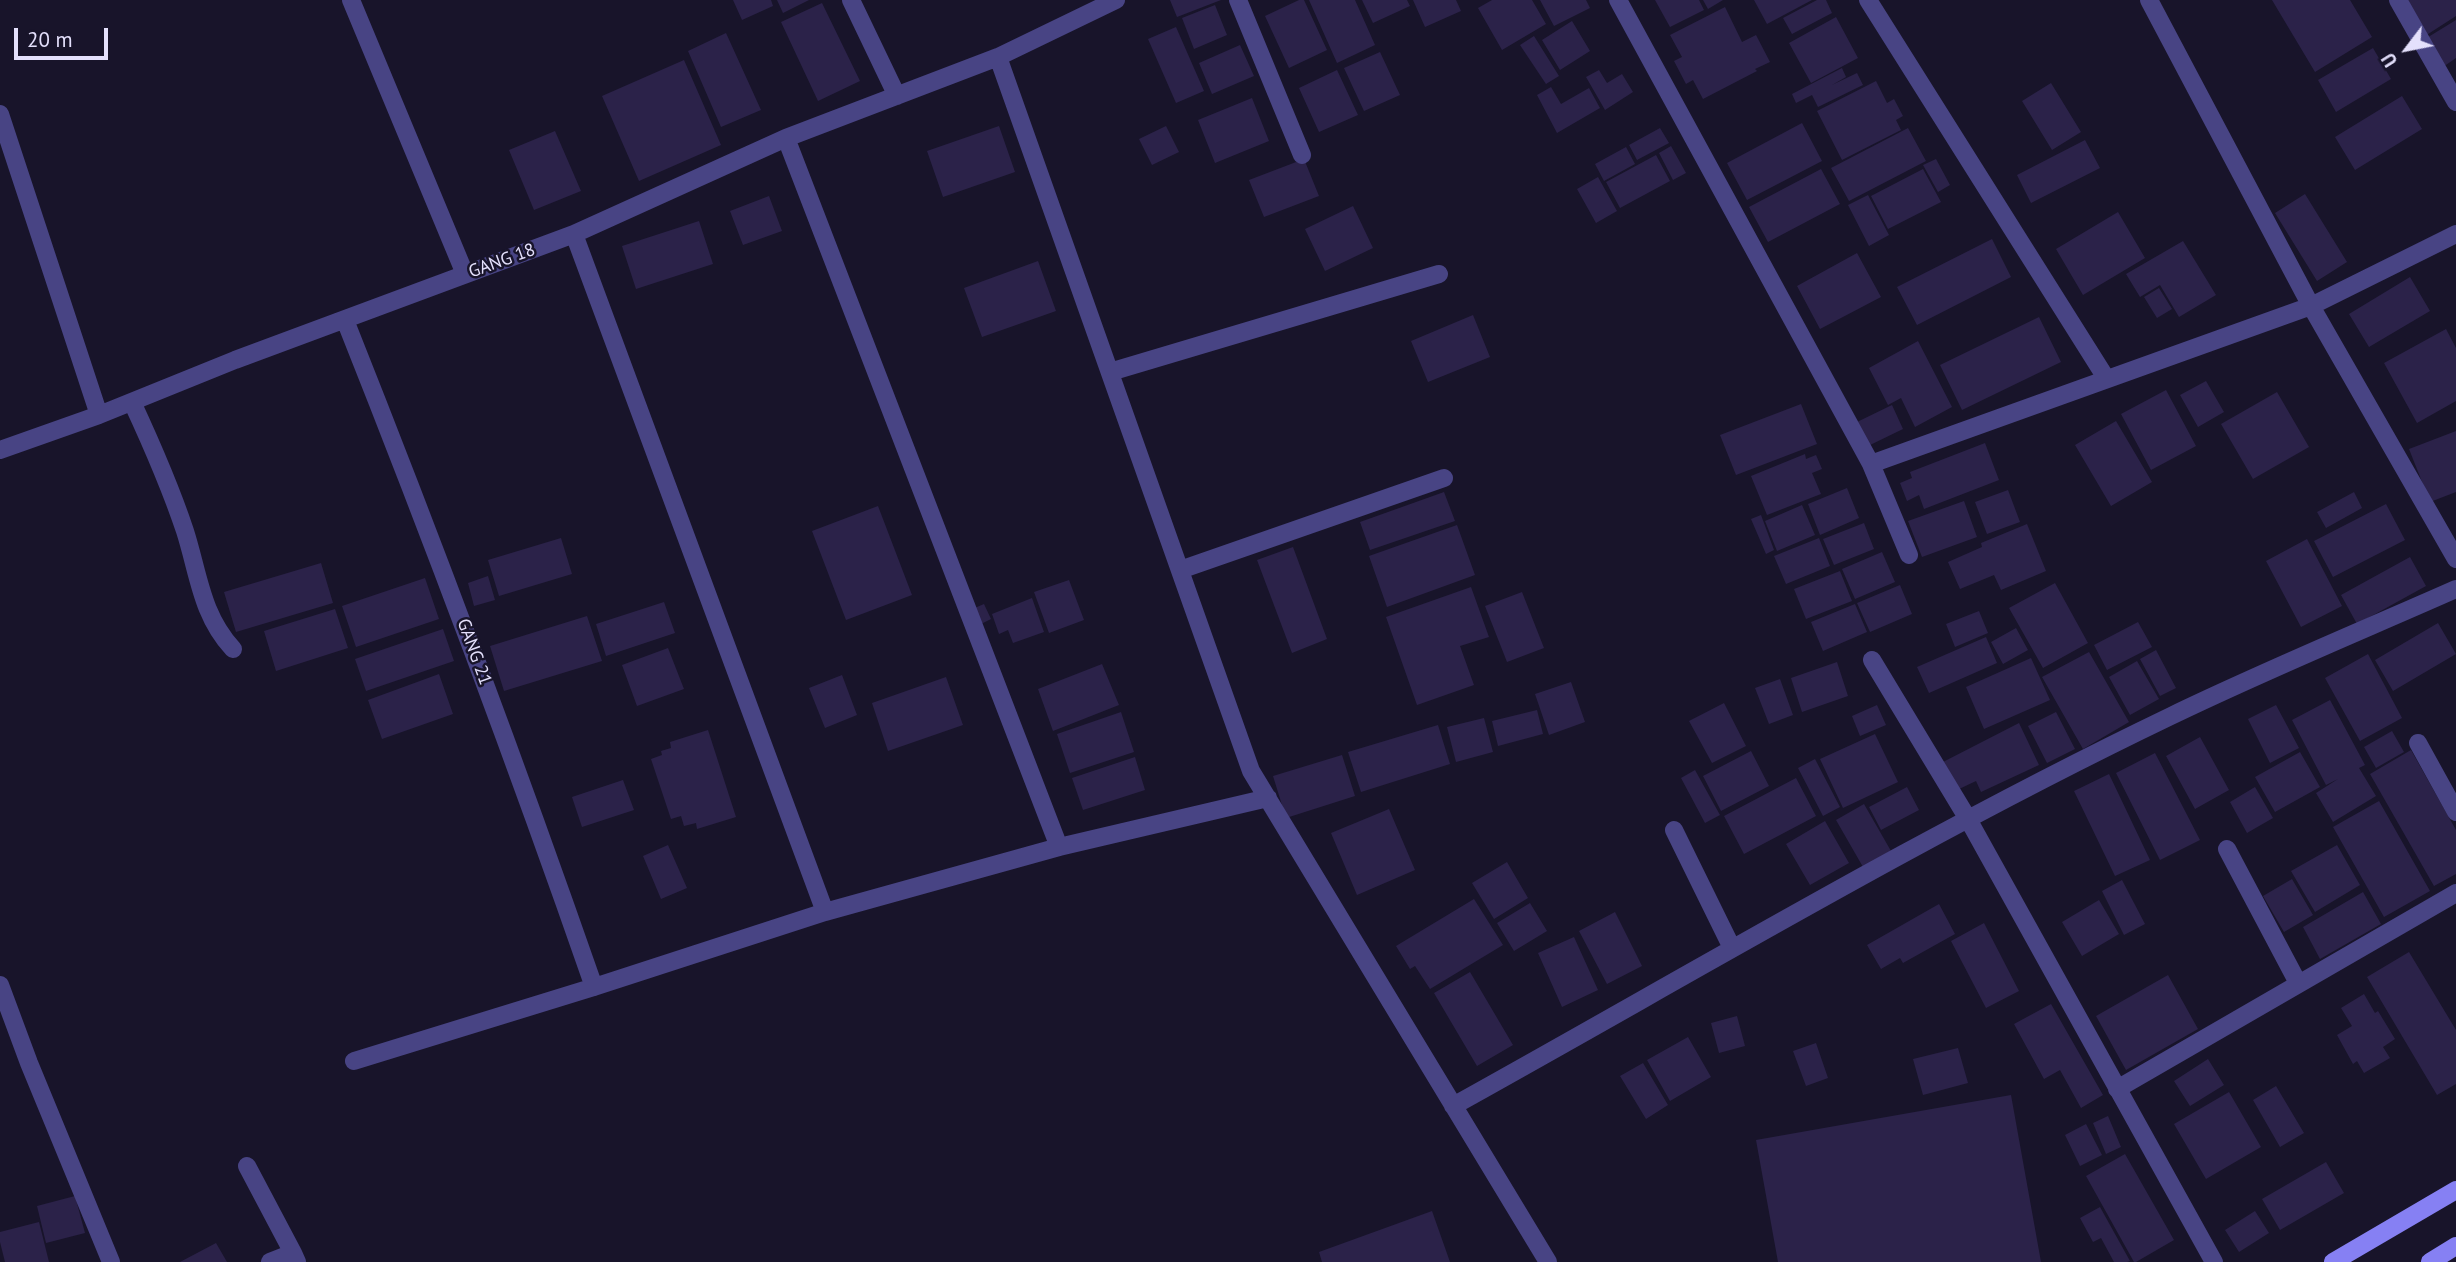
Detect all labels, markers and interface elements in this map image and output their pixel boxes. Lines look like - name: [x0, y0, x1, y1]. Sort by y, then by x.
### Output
- scale bar: [18, 14, 112, 58]
- north arrow: [2372, 14, 2442, 84]
- text: 20 m: [27, 26, 73, 53]
- text: U: [2376, 49, 2403, 72]
- street label: GANG 18: [466, 239, 538, 283]
- street label: GANG 21: [452, 616, 496, 688]

